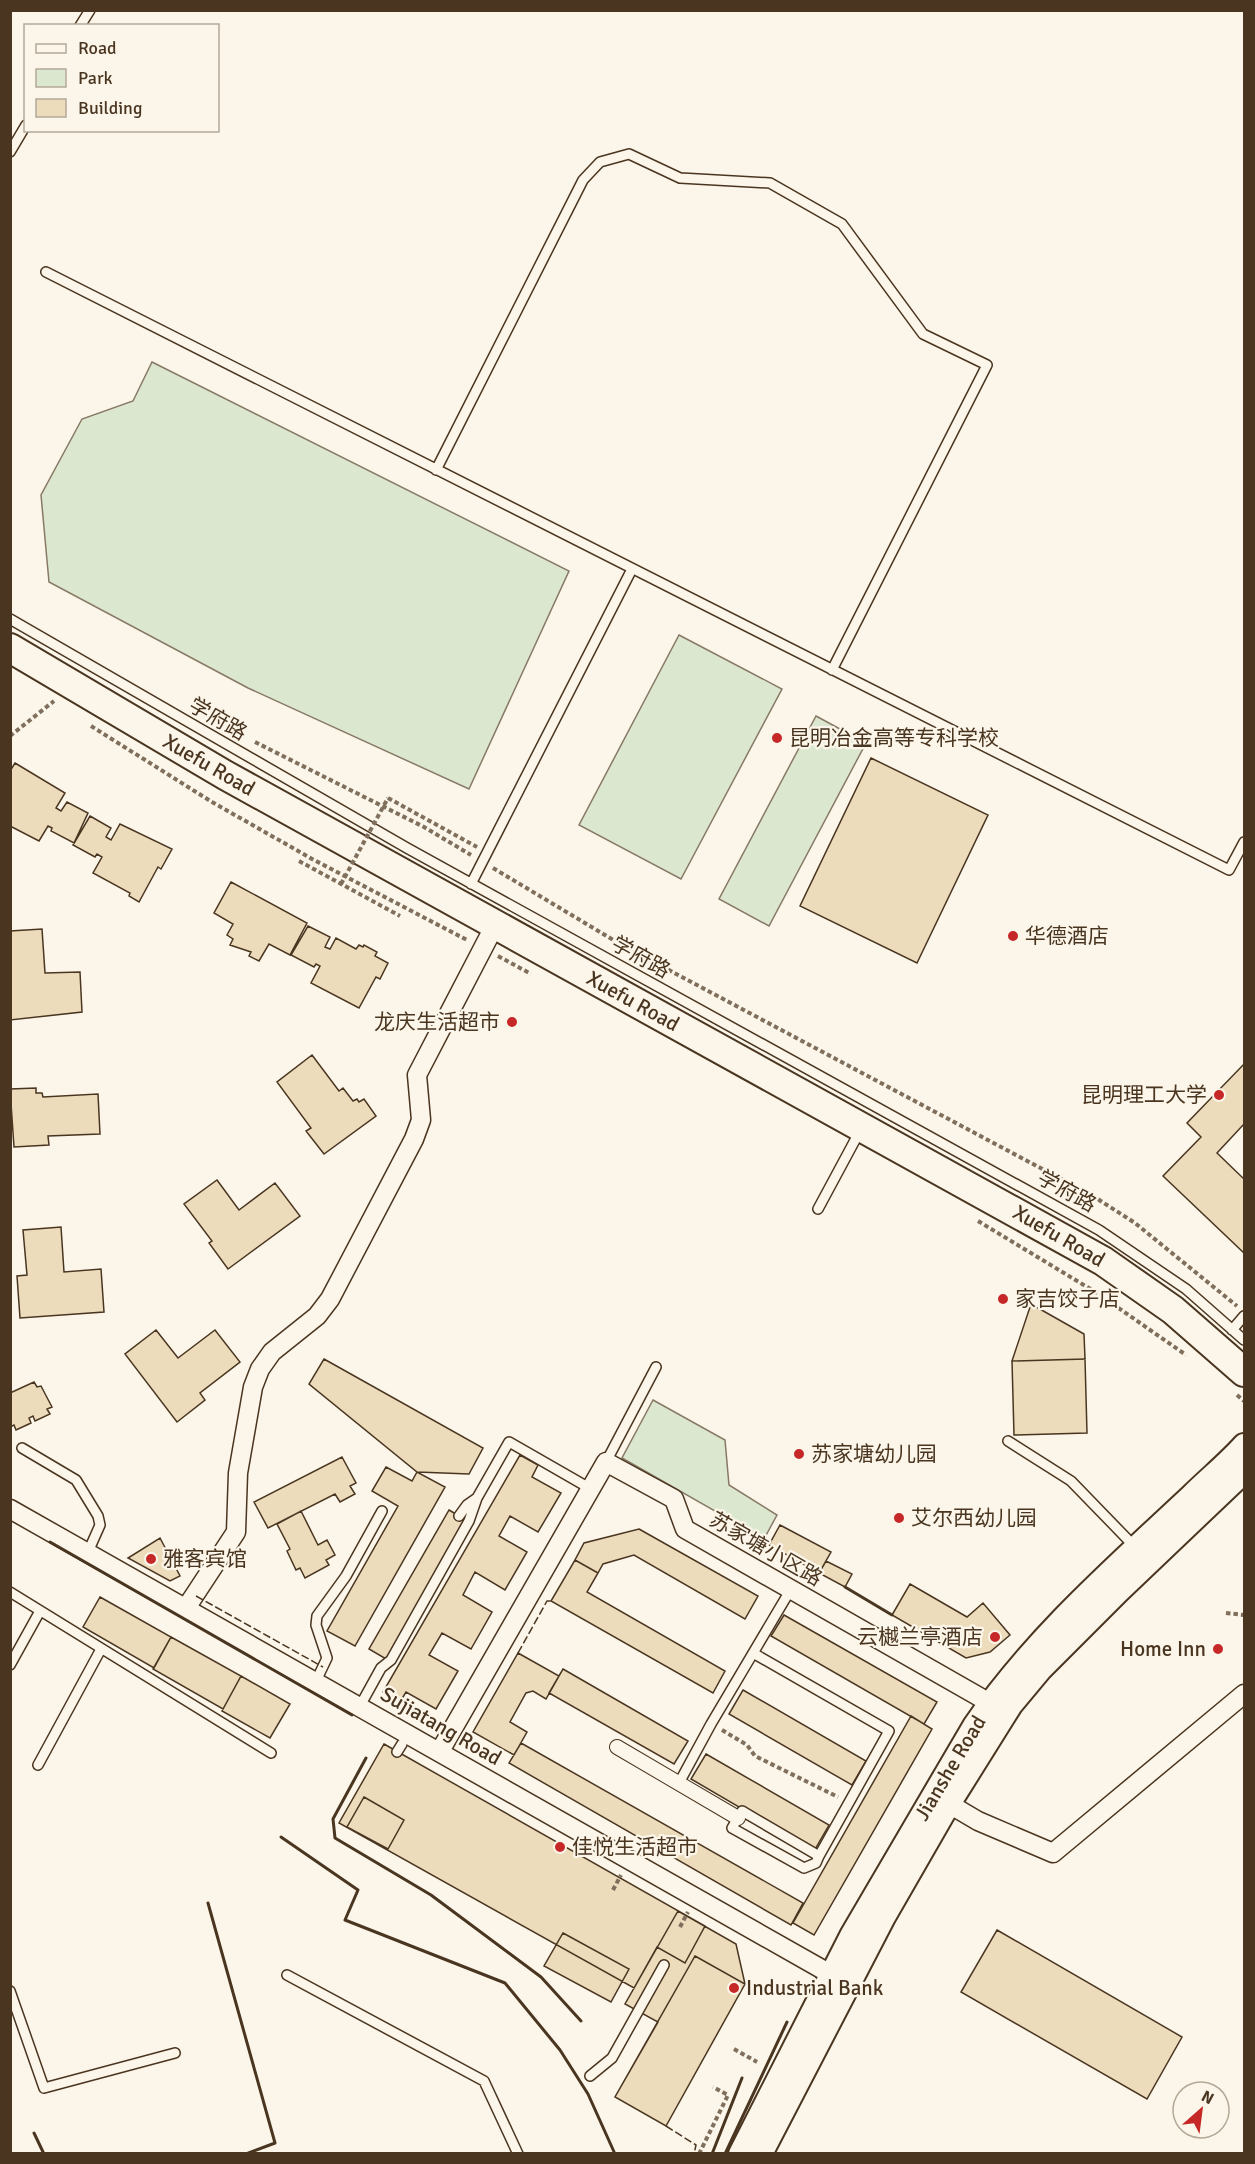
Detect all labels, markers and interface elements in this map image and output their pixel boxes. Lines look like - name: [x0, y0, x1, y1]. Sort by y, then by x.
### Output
- legend: [24, 24, 219, 132]
- text: Road: [78, 37, 117, 59]
- text: Park: [78, 67, 113, 89]
- text: Building: [78, 97, 142, 119]
- street label: 学府路: [184, 692, 252, 746]
- place label: 昆明冶金高等专科学校: [789, 725, 999, 751]
- street label: Xuefu Road: [158, 728, 260, 802]
- marker: 昆明冶金高等专科学校: [770, 731, 784, 745]
- place label: 华德酒店: [1025, 923, 1109, 949]
- marker: 华德酒店: [1006, 929, 1020, 943]
- street label: 学府路: [607, 930, 675, 984]
- street label: Xuefu Road: [582, 965, 684, 1037]
- place label: 龙庆生活超市: [374, 1009, 500, 1035]
- marker: 龙庆生活超市: [505, 1015, 519, 1029]
- place label: 昆明理工大学: [1081, 1082, 1207, 1108]
- marker: 昆明理工大学: [1212, 1088, 1226, 1102]
- street label: 学府路: [1033, 1164, 1101, 1218]
- street label: Xuefu Road: [1008, 1199, 1110, 1273]
- place label: 家吉饺子店: [1015, 1286, 1120, 1312]
- marker: 家吉饺子店: [996, 1292, 1010, 1306]
- place label: 苏家塘幼儿园: [811, 1441, 937, 1467]
- marker: 苏家塘幼儿园: [792, 1447, 806, 1461]
- place label: 艾尔西幼儿园: [911, 1505, 1037, 1531]
- street label: 苏家塘小区路: [705, 1506, 827, 1592]
- marker: 艾尔西幼儿园: [892, 1511, 906, 1525]
- place label: 雅客宾馆: [163, 1546, 247, 1572]
- marker: 雅客宾馆: [144, 1552, 158, 1566]
- place label: 云樾兰亭酒店: [857, 1624, 983, 1650]
- marker: 云樾兰亭酒店: [988, 1630, 1002, 1644]
- place label: Home Inn: [1120, 1636, 1206, 1662]
- marker: Home Inn: [1211, 1642, 1225, 1656]
- street label: Sujiatang Road: [376, 1681, 506, 1771]
- street label: Jianshe Road: [908, 1711, 992, 1825]
- place label: 佳悦生活超市: [572, 1834, 698, 1860]
- marker: 佳悦生活超市: [553, 1840, 567, 1854]
- place label: Industrial Bank: [746, 1975, 884, 2001]
- marker: Industrial Bank: [727, 1981, 741, 1995]
- north arrow: [1171, 2080, 1231, 2140]
- text: N: [1198, 2086, 1217, 2109]

